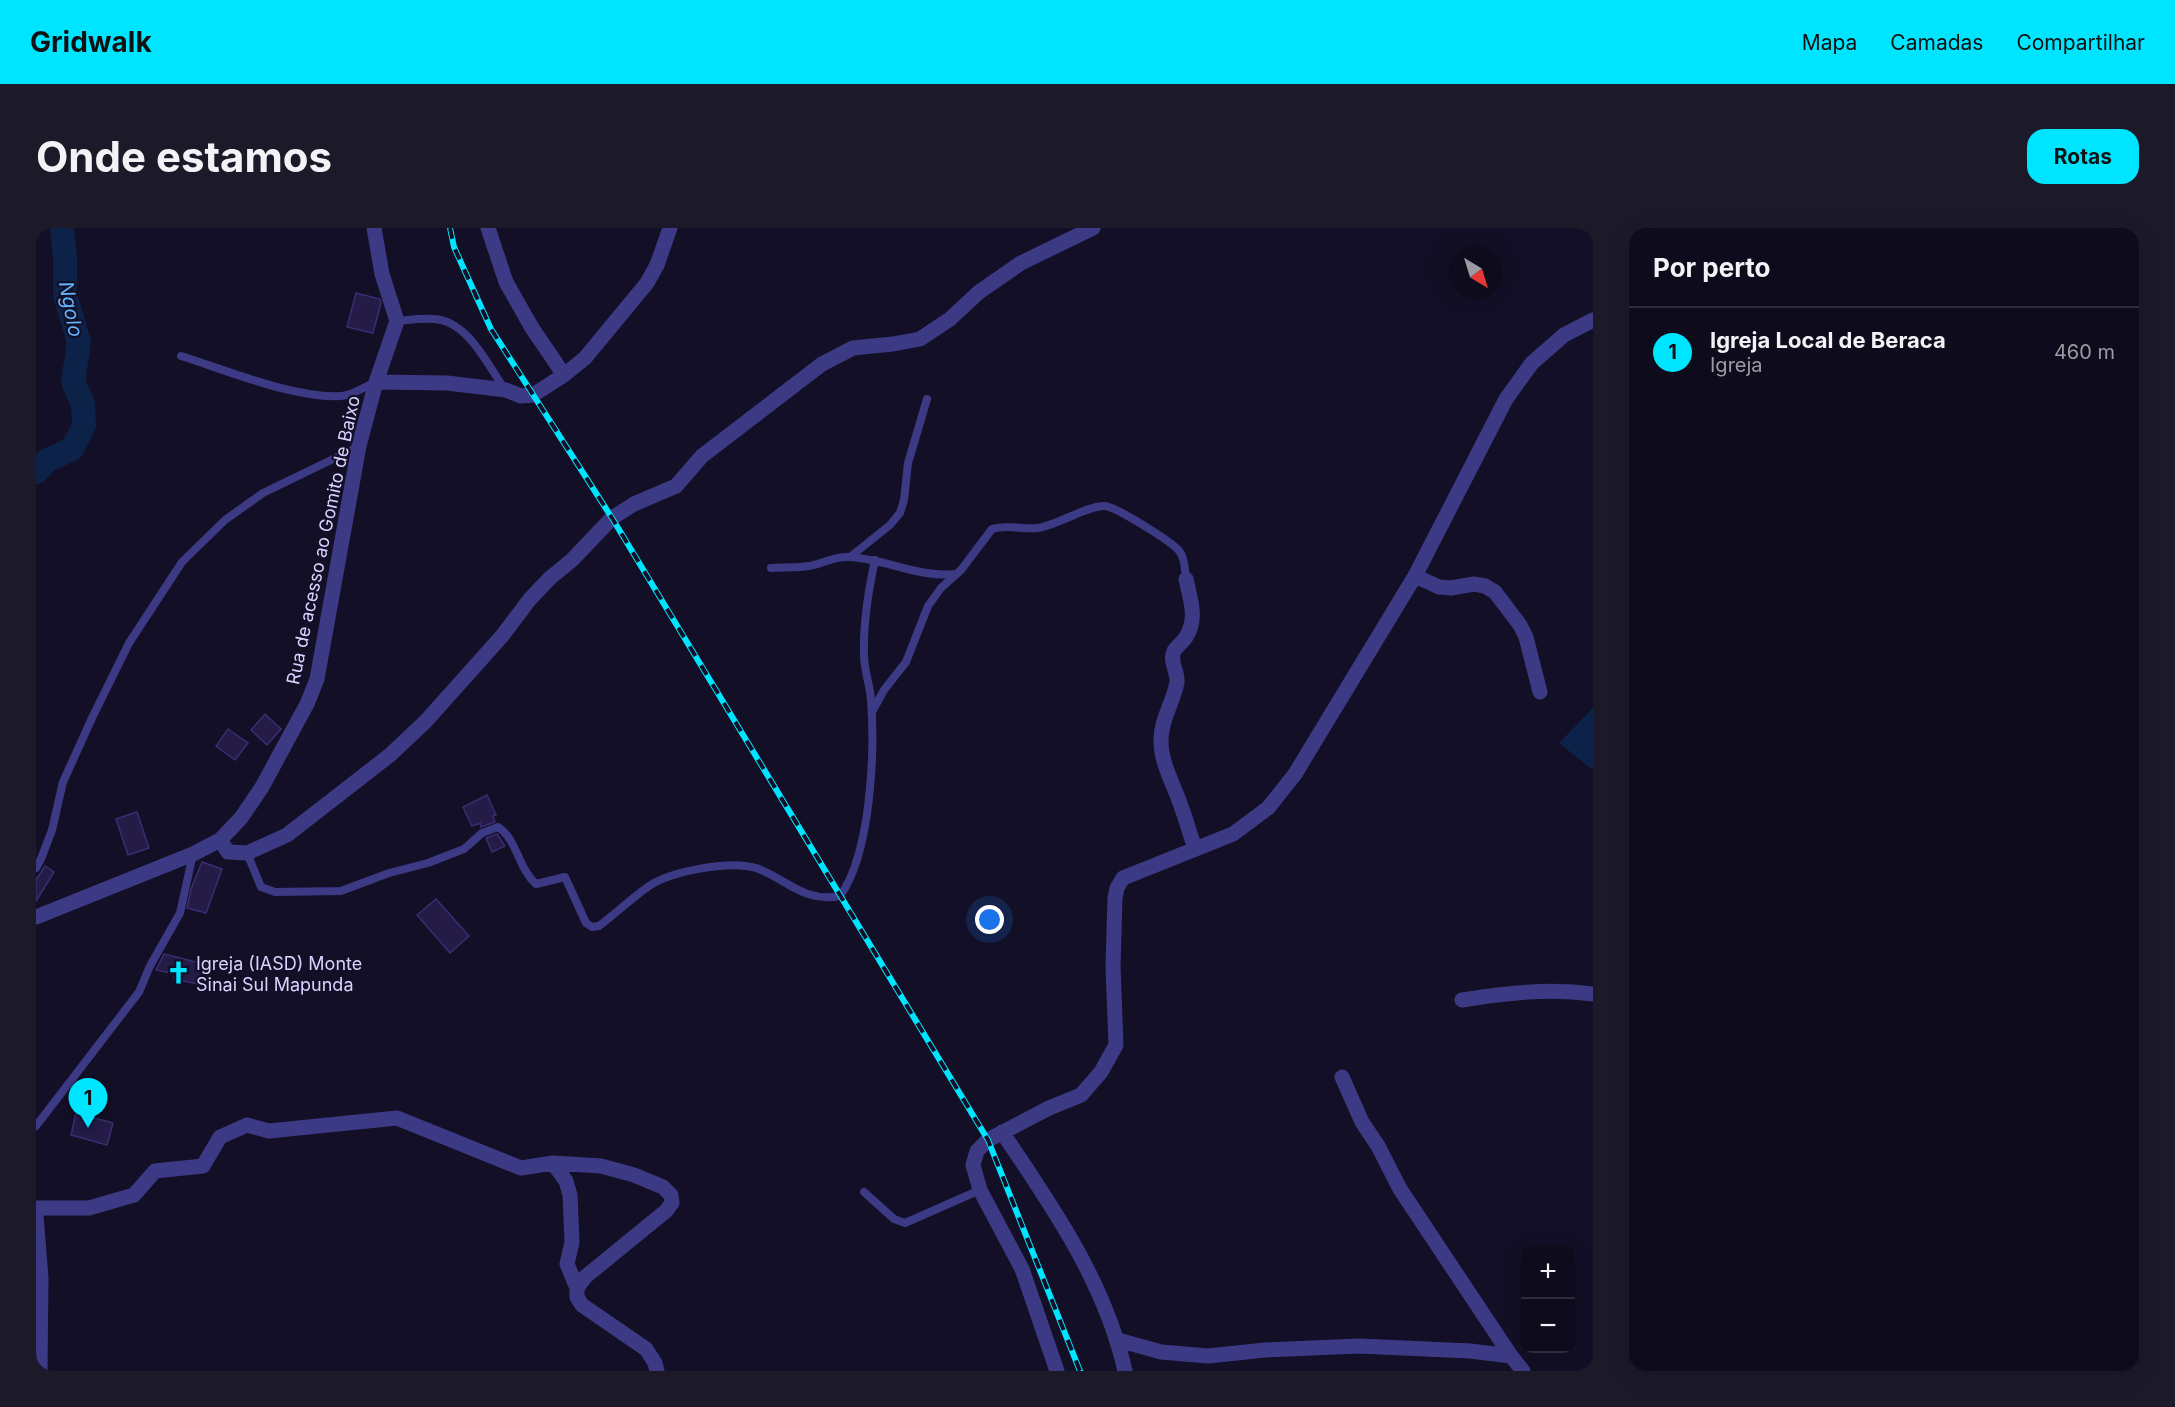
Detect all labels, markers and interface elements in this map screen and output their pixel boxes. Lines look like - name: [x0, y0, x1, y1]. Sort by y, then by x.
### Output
- text: Gridwalk: [30, 25, 152, 59]
- text: Mapa: [1802, 30, 1857, 55]
- text: Camadas: [1890, 30, 1983, 55]
- text: Compartilhar: [2016, 30, 2145, 55]
- button: Rotas: [2027, 129, 2139, 184]
- text: Onde estamos: [36, 131, 332, 182]
- north arrow: [1449, 246, 1503, 300]
- text: Por perto: [1653, 252, 1771, 283]
- water label: Ngolo: [54, 279, 88, 339]
- text: Igreja Local de Beraca: [1710, 327, 1946, 353]
- text: 1: [1668, 340, 1677, 364]
- text: 460 m: [2054, 340, 2115, 364]
- text: Igreja: [1710, 353, 1763, 377]
- street label: Rua de acesso ao Gomito de Baixo: [282, 394, 364, 686]
- your location: [975, 905, 1004, 934]
- place label: Igreja (IASD) Monte Sinai Sul Mapunda: [196, 953, 362, 995]
- church icon: Igreja (IASD) Monte Sinai Sul Mapunda: [165, 960, 191, 986]
- pin: 1: [68, 1078, 108, 1128]
- map controls: [1521, 1245, 1575, 1353]
- button: +: [1521, 1245, 1575, 1299]
- button: −: [1521, 1299, 1575, 1353]

